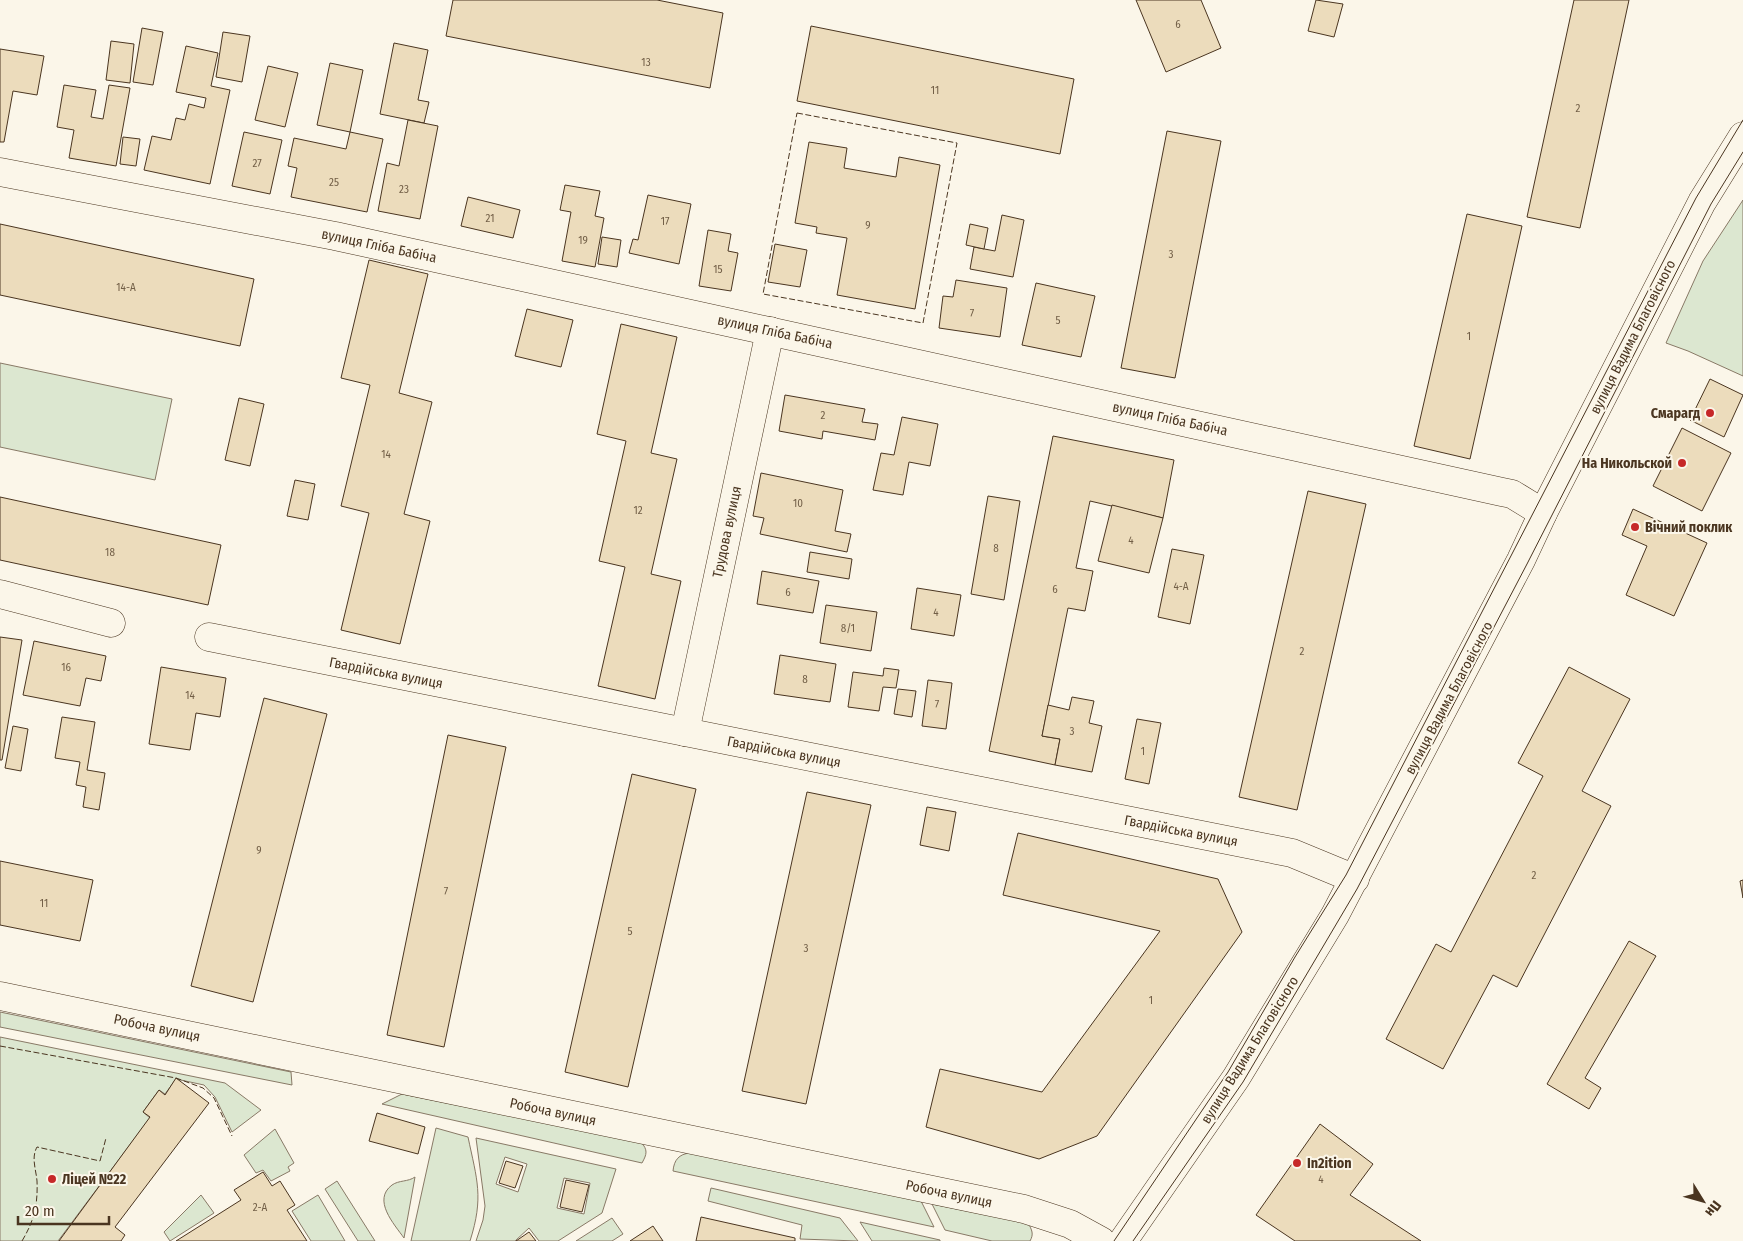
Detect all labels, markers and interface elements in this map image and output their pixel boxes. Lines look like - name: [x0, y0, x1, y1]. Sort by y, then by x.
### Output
- house number: 6: [1175, 18, 1181, 31]
- house number: 13: [641, 56, 651, 69]
- house number: 11: [931, 84, 939, 97]
- house number: 2: [1576, 102, 1581, 115]
- house number: 27: [252, 157, 262, 170]
- house number: 25: [329, 176, 339, 189]
- house number: 23: [399, 183, 409, 196]
- house number: 21: [486, 212, 494, 225]
- house number: 17: [661, 215, 670, 228]
- house number: 9: [865, 219, 871, 232]
- street label: вулиця Гліба Бабіча: [320, 226, 438, 267]
- house number: 19: [578, 234, 588, 247]
- house number: 3: [1169, 248, 1174, 261]
- street label: вулиця Вадима Благовісного: [1587, 257, 1679, 417]
- house number: 15: [713, 263, 723, 276]
- house number: 14-А: [116, 281, 136, 294]
- house number: 7: [970, 307, 975, 320]
- street label: вулиця Гліба Бабіча: [716, 312, 834, 353]
- house number: 5: [1055, 314, 1061, 327]
- house number: 1: [1467, 330, 1471, 343]
- street label: вулиця Гліба Бабіча: [1111, 399, 1229, 440]
- place label: Смарагд: [1651, 405, 1700, 422]
- marker: Смарагд: [1704, 407, 1716, 419]
- house number: 2: [821, 409, 826, 422]
- house number: 14: [381, 448, 391, 461]
- place label: На Никольской: [1582, 455, 1672, 472]
- marker: На Никольской: [1676, 457, 1688, 469]
- street label: Трудова вулиця: [709, 485, 745, 579]
- house number: 10: [793, 497, 803, 510]
- house number: 12: [633, 504, 643, 517]
- place label: Вічний поклик: [1645, 519, 1733, 536]
- marker: Вічний поклик: [1629, 521, 1641, 533]
- house number: 4: [1128, 534, 1134, 547]
- house number: 8: [993, 542, 999, 555]
- house number: 18: [105, 546, 115, 559]
- house number: 4-А: [1173, 580, 1189, 593]
- house number: 6: [1052, 583, 1058, 596]
- house number: 6: [785, 586, 791, 599]
- house number: 4: [933, 606, 939, 619]
- street label: вулиця Вадима Благовісного: [1401, 619, 1497, 777]
- house number: 8/1: [841, 622, 855, 635]
- house number: 2: [1300, 645, 1305, 658]
- street label: Гвардійська вулиця: [328, 654, 444, 692]
- house number: 16: [61, 661, 71, 674]
- house number: 8: [802, 673, 808, 686]
- house number: 14: [185, 689, 195, 702]
- house number: 7: [935, 698, 940, 711]
- house number: 3: [1070, 725, 1075, 738]
- street label: Гвардійська вулиця: [726, 733, 842, 771]
- house number: 1: [1141, 745, 1145, 758]
- street label: Гвардійська вулиця: [1123, 812, 1239, 850]
- house number: 9: [256, 844, 262, 857]
- house number: 2: [1532, 869, 1537, 882]
- house number: 7: [444, 885, 449, 898]
- house number: 11: [40, 897, 48, 910]
- house number: 5: [627, 925, 633, 938]
- house number: 3: [804, 942, 809, 955]
- street label: вулиця Вадима Благовісного: [1198, 973, 1302, 1127]
- house number: 1: [1149, 994, 1153, 1007]
- street label: Робоча вулиця: [112, 1011, 202, 1045]
- street label: Робоча вулиця: [508, 1095, 598, 1129]
- place label: In2ition: [1307, 1155, 1352, 1172]
- marker: In2ition: [1291, 1157, 1303, 1169]
- place label: Ліцей №22: [62, 1171, 127, 1188]
- marker: Ліцей №22: [46, 1173, 58, 1185]
- house number: 4: [1318, 1173, 1324, 1186]
- north arrow: [1678, 1176, 1728, 1226]
- street label: Робоча вулиця: [904, 1177, 994, 1211]
- scale bar: [18, 1194, 109, 1226]
- text: Пн: [1701, 1197, 1725, 1220]
- house number: 2-А: [253, 1201, 268, 1214]
- text: 20 m: [25, 1202, 55, 1220]

